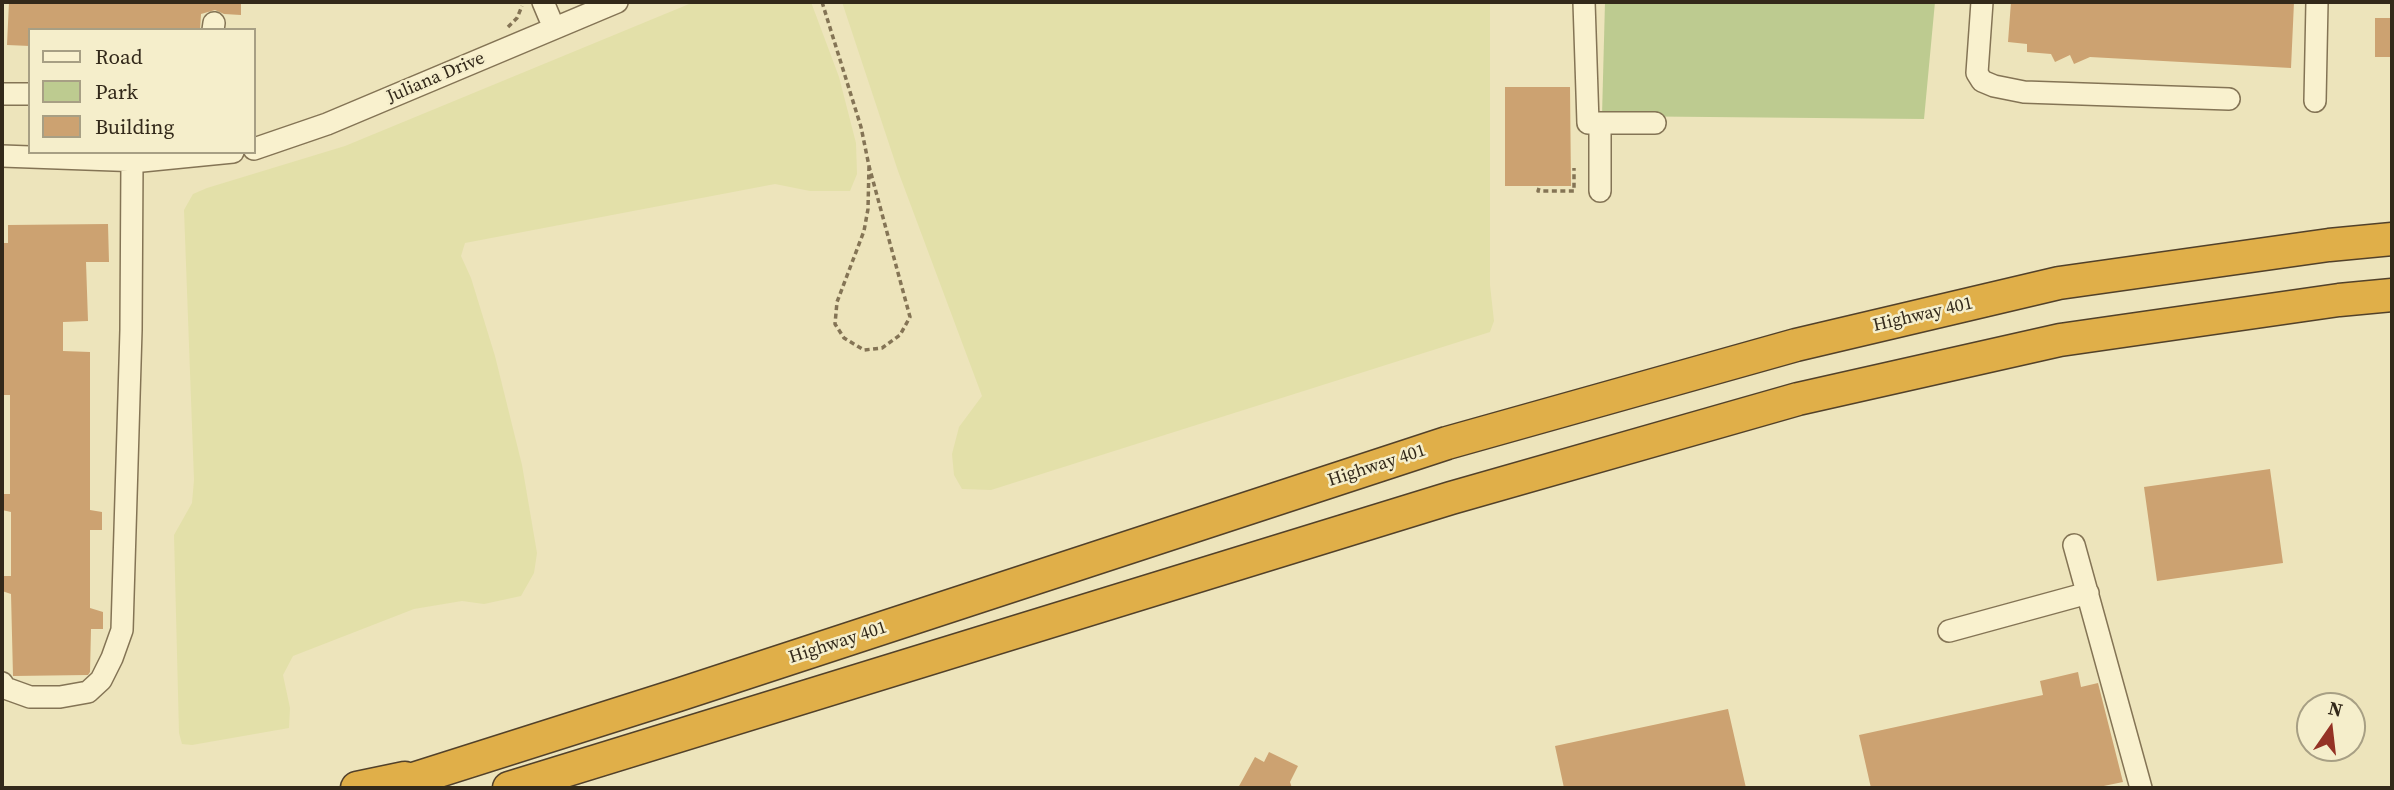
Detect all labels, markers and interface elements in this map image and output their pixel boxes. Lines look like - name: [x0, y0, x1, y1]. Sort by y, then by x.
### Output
- legend: [28, 28, 256, 154]
- text: Road: [95, 42, 143, 71]
- street label: Juliana Drive: [384, 48, 488, 108]
- text: Park: [95, 77, 138, 106]
- text: Building: [95, 112, 174, 141]
- street label: Highway 401: [1871, 293, 1975, 337]
- street label: Highway 401: [1325, 440, 1429, 492]
- street label: Highway 401: [786, 617, 890, 669]
- north arrow: [2296, 692, 2366, 762]
- text: N: [2326, 694, 2345, 723]

